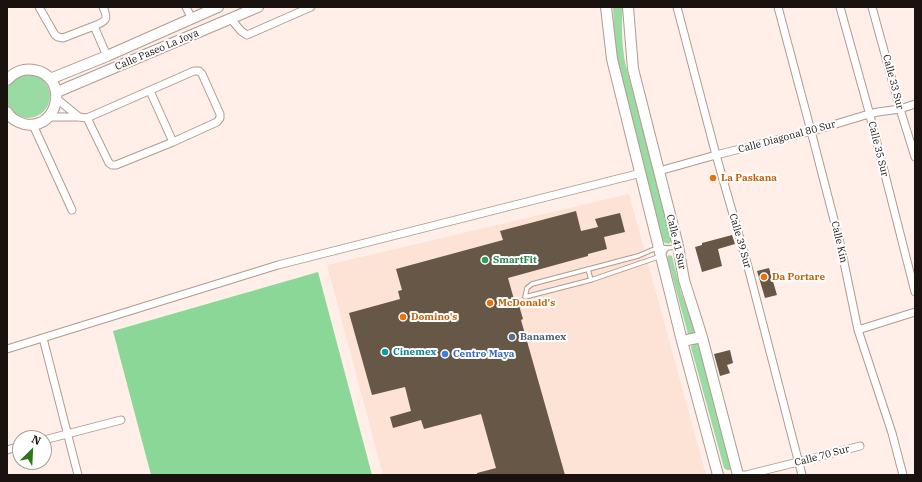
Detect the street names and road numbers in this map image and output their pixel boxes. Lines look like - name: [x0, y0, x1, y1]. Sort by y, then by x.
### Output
- street label: Calle Paseo La Joya: [113, 27, 201, 73]
- street label: Calle 33 Sur: [880, 53, 906, 111]
- street label: Calle Diagonal 80 Sur: [737, 118, 837, 156]
- street label: Calle 35 Sur: [865, 120, 891, 178]
- street label: Calle 39 Sur: [726, 212, 754, 270]
- street label: Calle 41 Sur: [664, 213, 688, 271]
- street label: Calle Kin: [828, 220, 850, 264]
- street label: Calle 70 Sur: [793, 443, 851, 469]

